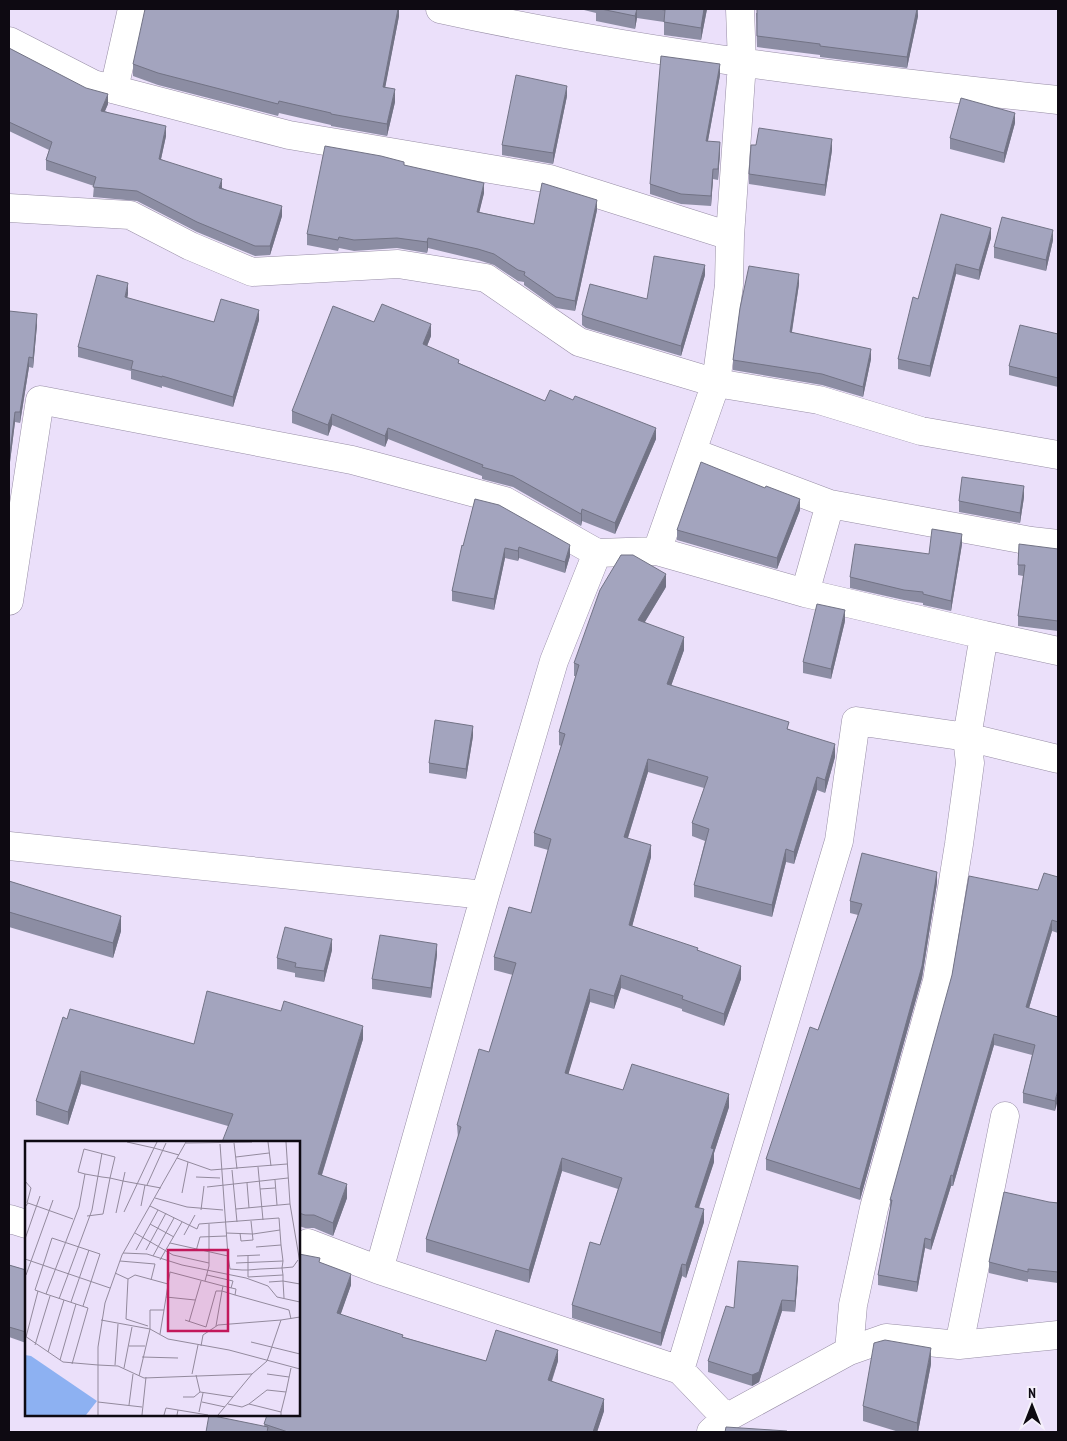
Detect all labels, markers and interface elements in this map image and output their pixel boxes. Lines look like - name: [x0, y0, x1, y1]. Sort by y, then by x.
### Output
- inset map: [25, 1141, 300, 1416]
- north arrow: [1007, 1381, 1057, 1431]
- text: N: [1028, 1384, 1036, 1402]

